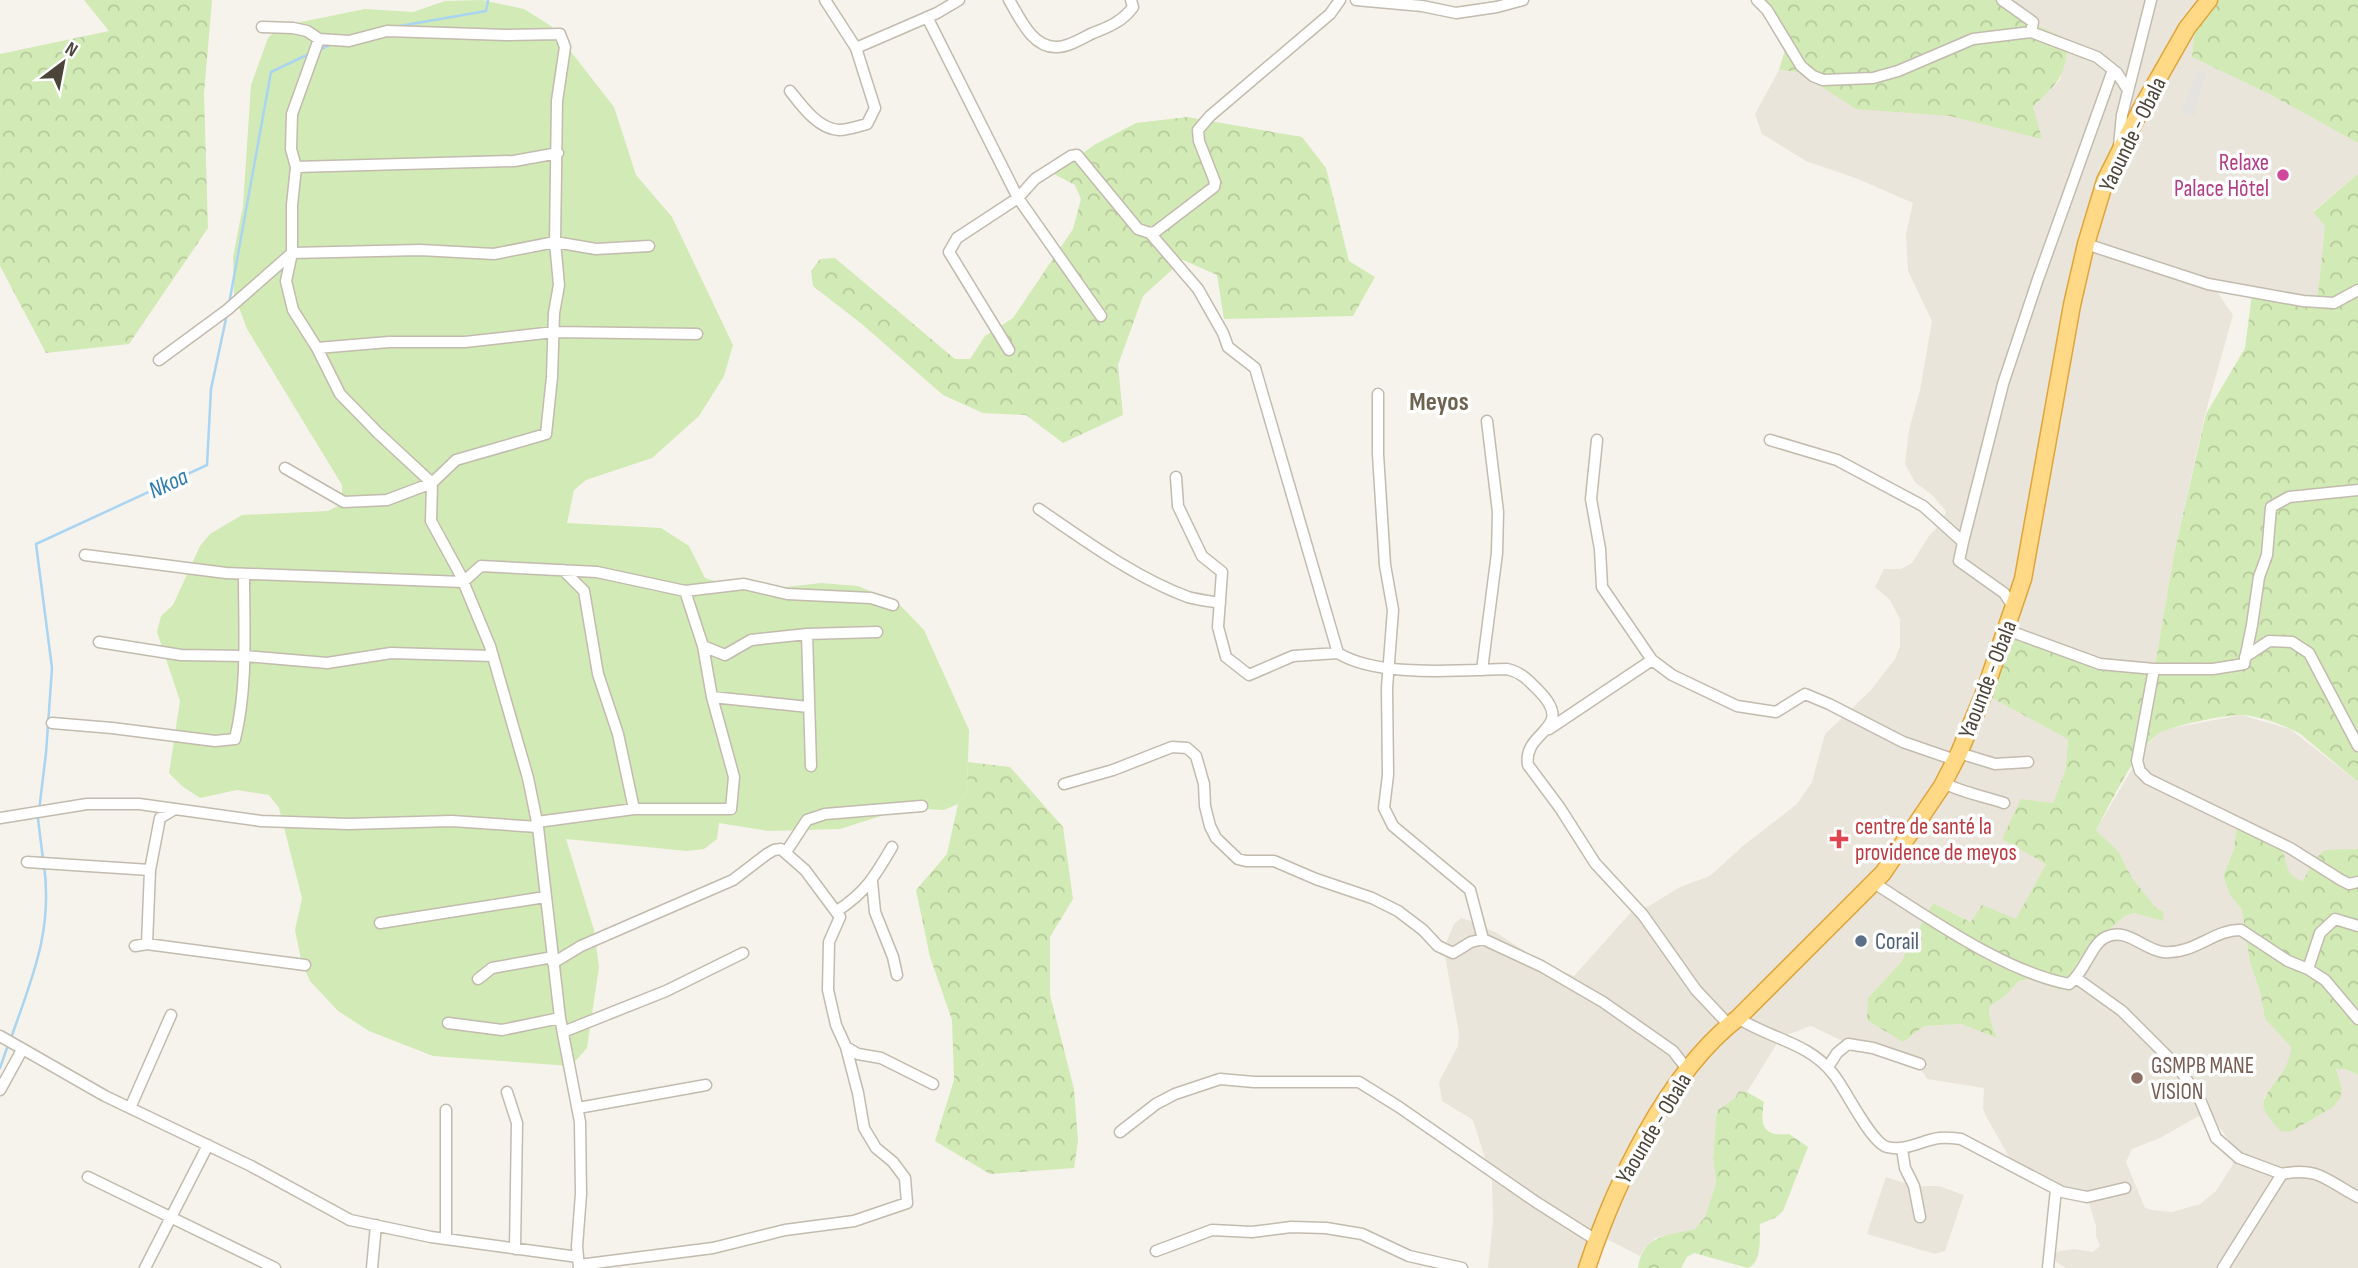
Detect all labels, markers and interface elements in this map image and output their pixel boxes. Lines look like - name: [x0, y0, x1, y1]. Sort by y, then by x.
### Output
- north arrow: [28, 28, 98, 98]
- text: N: [61, 37, 82, 62]
- street label: Yaounde - Obala: [2093, 73, 2173, 196]
- place label: Relaxe Palace Hôtel: [2174, 149, 2269, 203]
- marker: Relaxe Palace Hôtel: [2275, 167, 2291, 183]
- district label: Meyos: [1409, 387, 1469, 418]
- water label: Nkoa: [144, 462, 193, 505]
- street label: Yaounde - Obala: [1953, 616, 2023, 742]
- place label: centre de santé la providence de meyos: [1855, 813, 2017, 867]
- marker: centre de santé la providence de meyos: [1829, 829, 1849, 849]
- place label: Corail: [1875, 928, 1919, 956]
- marker: Corail: [1853, 933, 1869, 949]
- place label: GSMPB MANE VISION: [2151, 1052, 2254, 1106]
- street label: Yaounde - Obala: [1610, 1068, 1698, 1189]
- marker: GSMPB MANE VISION: [2129, 1070, 2145, 1086]

